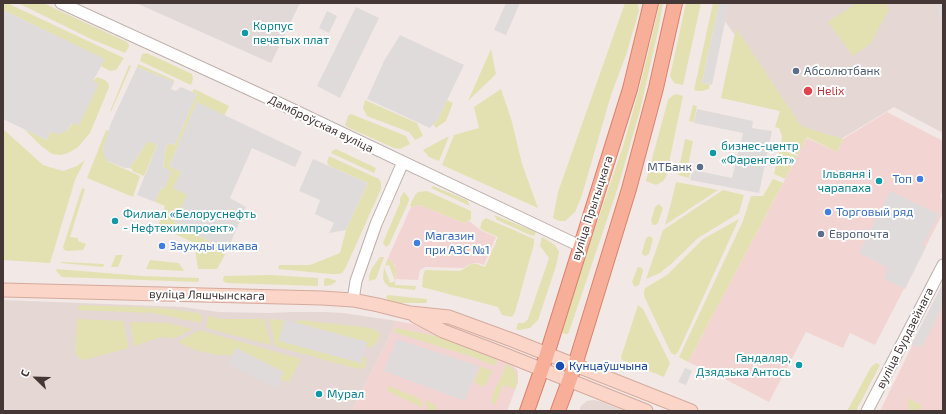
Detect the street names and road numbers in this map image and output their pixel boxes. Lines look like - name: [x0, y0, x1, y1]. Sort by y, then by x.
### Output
- street label: Дамброўская вуліца: [266, 92, 376, 156]
- street label: вуліца Прытыцкага: [568, 154, 616, 262]
- street label: вуліца Бурдзейнага: [873, 285, 937, 391]
- street label: вуліца Ляшчынскага: [149, 287, 265, 303]

